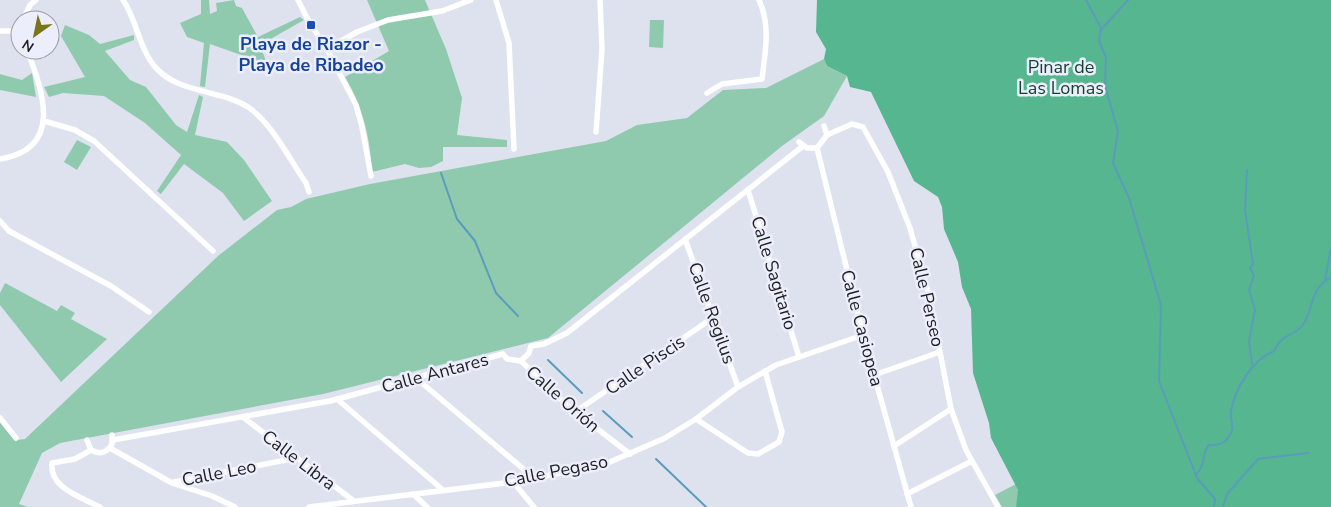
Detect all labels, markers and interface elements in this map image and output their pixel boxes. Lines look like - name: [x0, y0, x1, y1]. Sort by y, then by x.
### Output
- north arrow: [10, 10, 60, 60]
- marker: Playa de Riazor - Playa de Ribadeo: [305, 19, 317, 31]
- place label: Playa de Riazor - Playa de Ribadeo: [238, 32, 384, 77]
- text: N: [19, 35, 38, 56]
- park label: Pinar de Las Lomas: [1018, 55, 1104, 100]
- street label: Calle Sagitario: [745, 213, 803, 333]
- street label: Calle Perseo: [904, 245, 950, 349]
- street label: Calle Regilus: [683, 259, 741, 367]
- street label: Calle Casiopea: [835, 267, 889, 389]
- street label: Calle Piscis: [600, 329, 690, 401]
- street label: Calle Antares: [379, 347, 491, 399]
- street label: Calle Orión: [521, 360, 605, 438]
- street label: Calle Libra: [257, 424, 341, 496]
- street label: Calle Pegaso: [502, 449, 610, 493]
- street label: Calle Leo: [180, 454, 258, 492]

